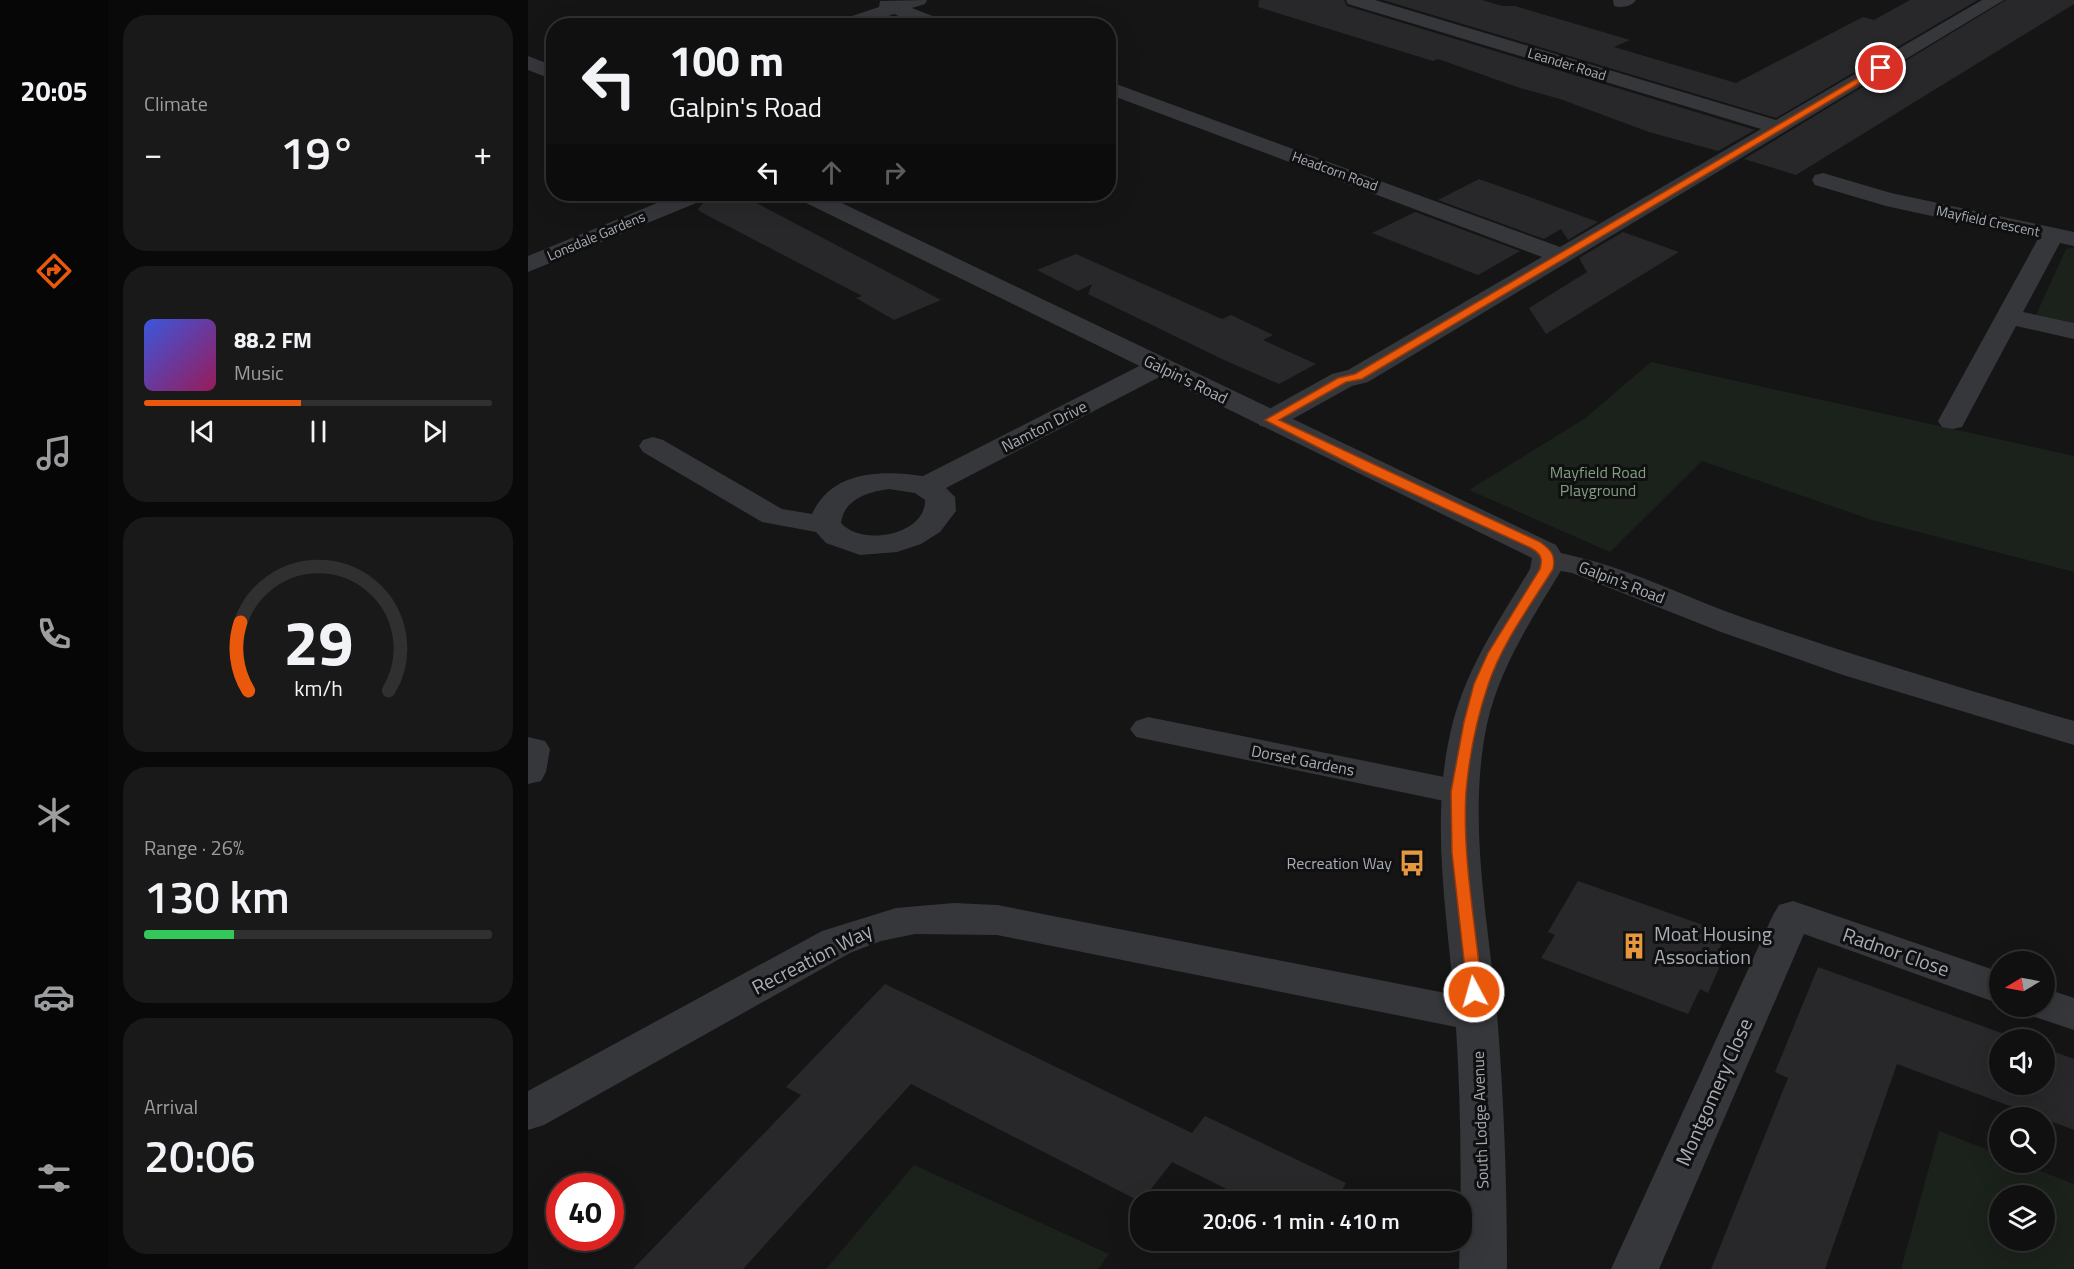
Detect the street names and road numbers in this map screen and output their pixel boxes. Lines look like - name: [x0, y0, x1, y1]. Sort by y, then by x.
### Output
- street label: Leander Road: [1525, 42, 1609, 85]
- street label: Headcorn Road: [1289, 145, 1381, 196]
- street label: Mayfield Crescent: [1934, 199, 2042, 242]
- street label: Lonsdale Gardens: [544, 205, 648, 266]
- street label: Galpin's Road: [1140, 348, 1232, 410]
- street label: Namton Drive: [997, 394, 1091, 458]
- street label: Galpin's Road: [1575, 555, 1669, 609]
- street label: Dorset Gardens: [1249, 738, 1357, 782]
- street label: Recreation Way: [746, 915, 878, 1002]
- street label: Radnor Close: [1839, 919, 1954, 984]
- street label: Montgomery Close: [1667, 1013, 1760, 1171]
- street label: South Lodge Avenue: [1466, 1051, 1494, 1189]

